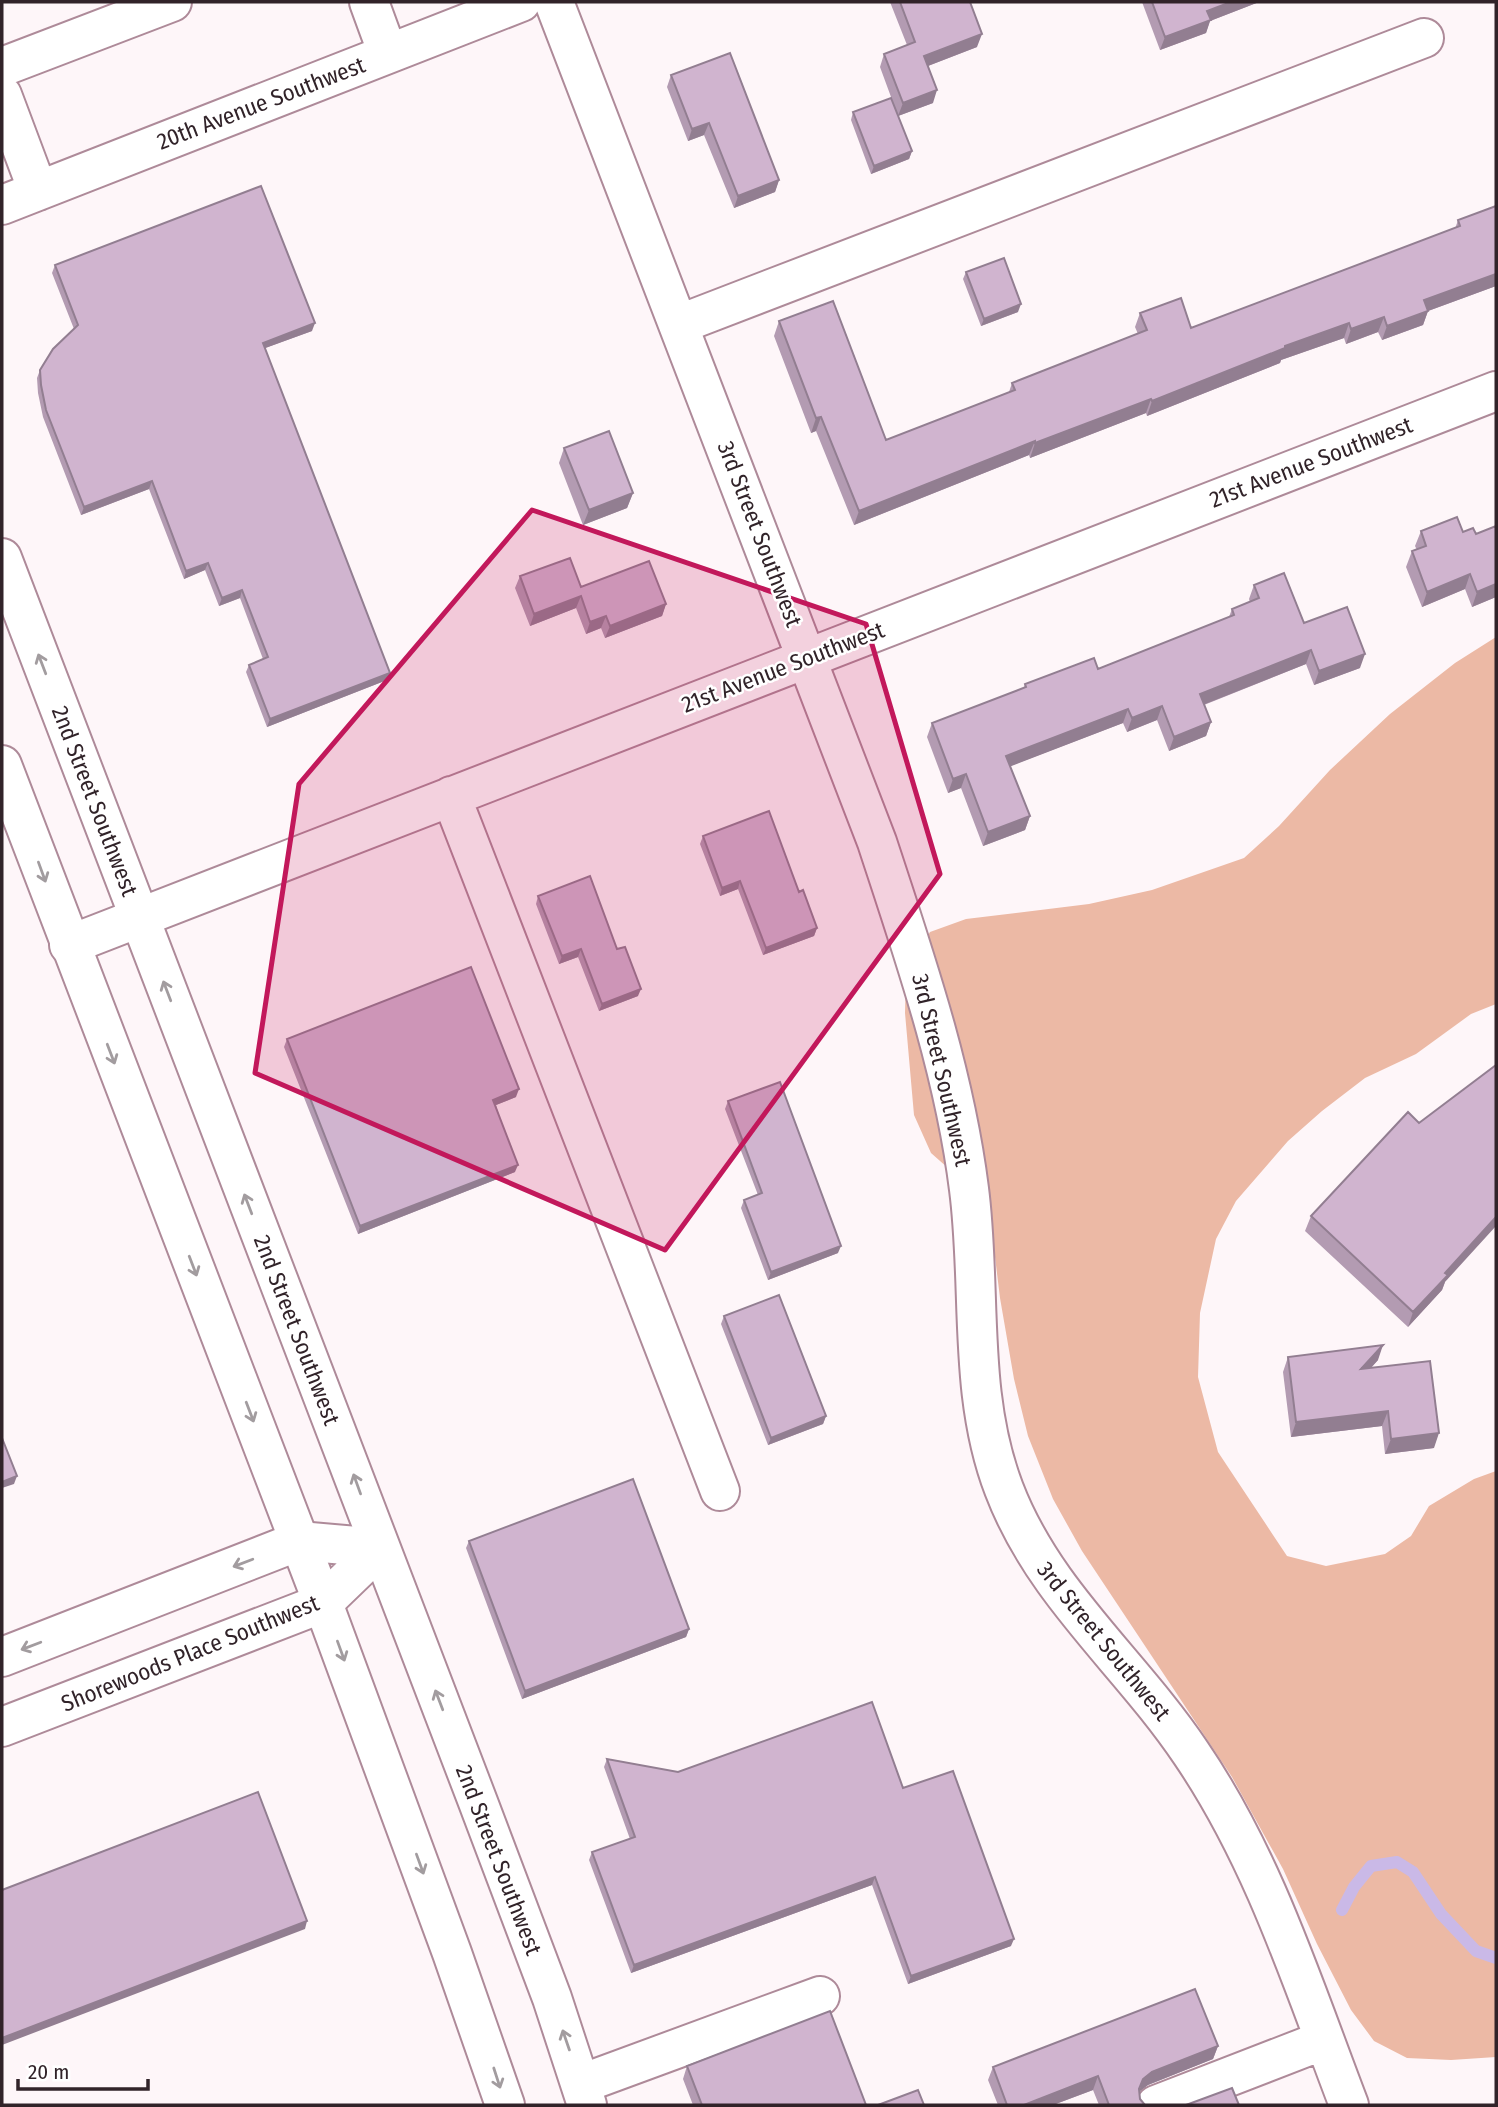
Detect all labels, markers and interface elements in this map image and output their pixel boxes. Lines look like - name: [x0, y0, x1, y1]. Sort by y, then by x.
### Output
- street label: 20th Avenue Southwest: [153, 50, 369, 156]
- street label: 21st Avenue Southwest: [1206, 410, 1417, 514]
- street label: 3rd Street Southwest: [712, 437, 808, 631]
- street label: 21st Avenue Southwest: [678, 615, 889, 719]
- one-way arrow: [35, 654, 48, 676]
- street label: 2nd Street Southwest: [46, 702, 144, 900]
- one-way arrow: [37, 860, 49, 882]
- street label: 3rd Street Southwest: [906, 971, 978, 1169]
- one-way arrow: [159, 981, 172, 1003]
- one-way arrow: [105, 1043, 118, 1065]
- one-way arrow: [241, 1193, 254, 1215]
- street label: 2nd Street Southwest: [248, 1231, 346, 1429]
- one-way arrow: [188, 1255, 201, 1277]
- one-way arrow: [245, 1401, 257, 1423]
- one-way arrow: [350, 1474, 362, 1496]
- street label: 3rd Street Southwest: [1031, 1556, 1177, 1726]
- one-way arrow: [233, 1558, 255, 1571]
- street label: Shorewoods Place Southwest: [57, 1588, 323, 1718]
- one-way arrow: [21, 1640, 43, 1653]
- one-way arrow: [335, 1640, 348, 1662]
- one-way arrow: [431, 1689, 444, 1711]
- street label: 2nd Street Southwest: [450, 1761, 548, 1959]
- one-way arrow: [414, 1853, 427, 1875]
- one-way arrow: [559, 2030, 571, 2052]
- scale bar: [18, 2048, 147, 2092]
- text: 20 m: [28, 2059, 69, 2085]
- one-way arrow: [491, 2067, 504, 2089]

